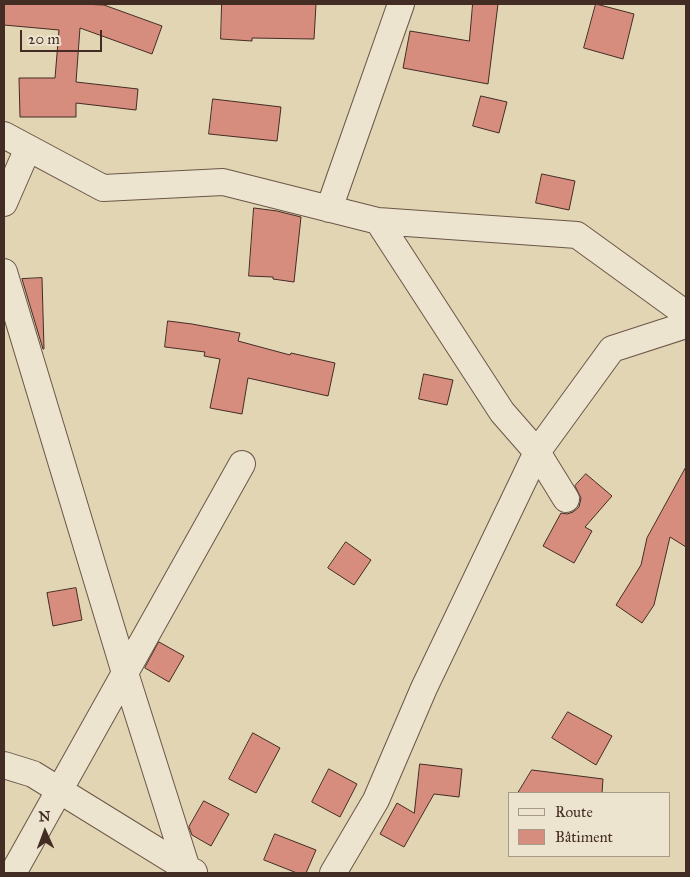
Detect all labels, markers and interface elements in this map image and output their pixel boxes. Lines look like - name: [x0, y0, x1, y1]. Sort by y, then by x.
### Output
- scale bar: [22, 20, 105, 52]
- text: 20 m: [28, 30, 60, 48]
- legend: [508, 792, 670, 857]
- text: Route: [555, 803, 593, 821]
- north arrow: [20, 807, 70, 857]
- text: N: [38, 808, 51, 825]
- text: Bâtiment: [555, 828, 613, 846]

